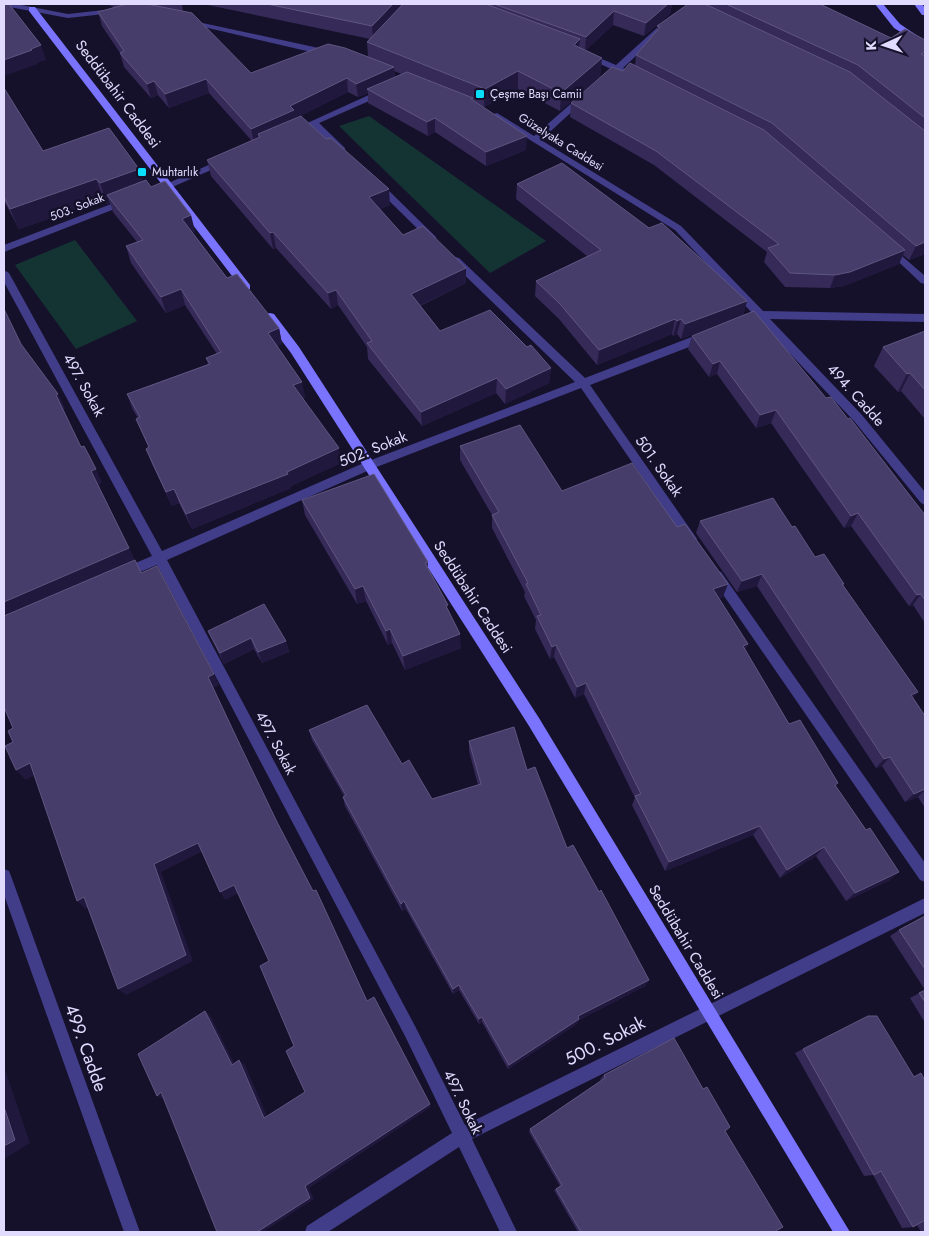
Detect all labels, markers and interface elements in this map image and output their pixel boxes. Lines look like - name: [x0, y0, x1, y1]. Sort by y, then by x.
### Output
- north arrow: [859, 20, 909, 70]
- street label: Seddübahir Caddesi: [70, 35, 166, 153]
- text: K: [861, 40, 881, 51]
- place label: Çeşme Başı Camii: [490, 85, 582, 103]
- marker: Çeşme Başı Camii: [474, 88, 486, 100]
- street label: Güzelyaka Caddesi: [515, 109, 607, 175]
- place label: Muhtarlık: [152, 163, 199, 181]
- marker: Muhtarlık: [136, 166, 148, 178]
- street label: 503. Sokak: [47, 188, 107, 226]
- street label: 497. Sokak: [58, 349, 111, 421]
- street label: 494. Cadde: [822, 359, 890, 431]
- street label: 502. Sokak: [336, 425, 411, 473]
- street label: 501. Sokak: [630, 431, 688, 501]
- street label: Seddübahir Caddesi: [428, 536, 518, 658]
- street label: 497. Sokak: [250, 707, 302, 779]
- street label: Seddübahir Caddesi: [643, 880, 729, 1004]
- street label: 499. Cadde: [58, 1001, 114, 1095]
- street label: 500. Sokak: [560, 1010, 650, 1072]
- street label: 497. Sokak: [438, 1066, 488, 1138]

